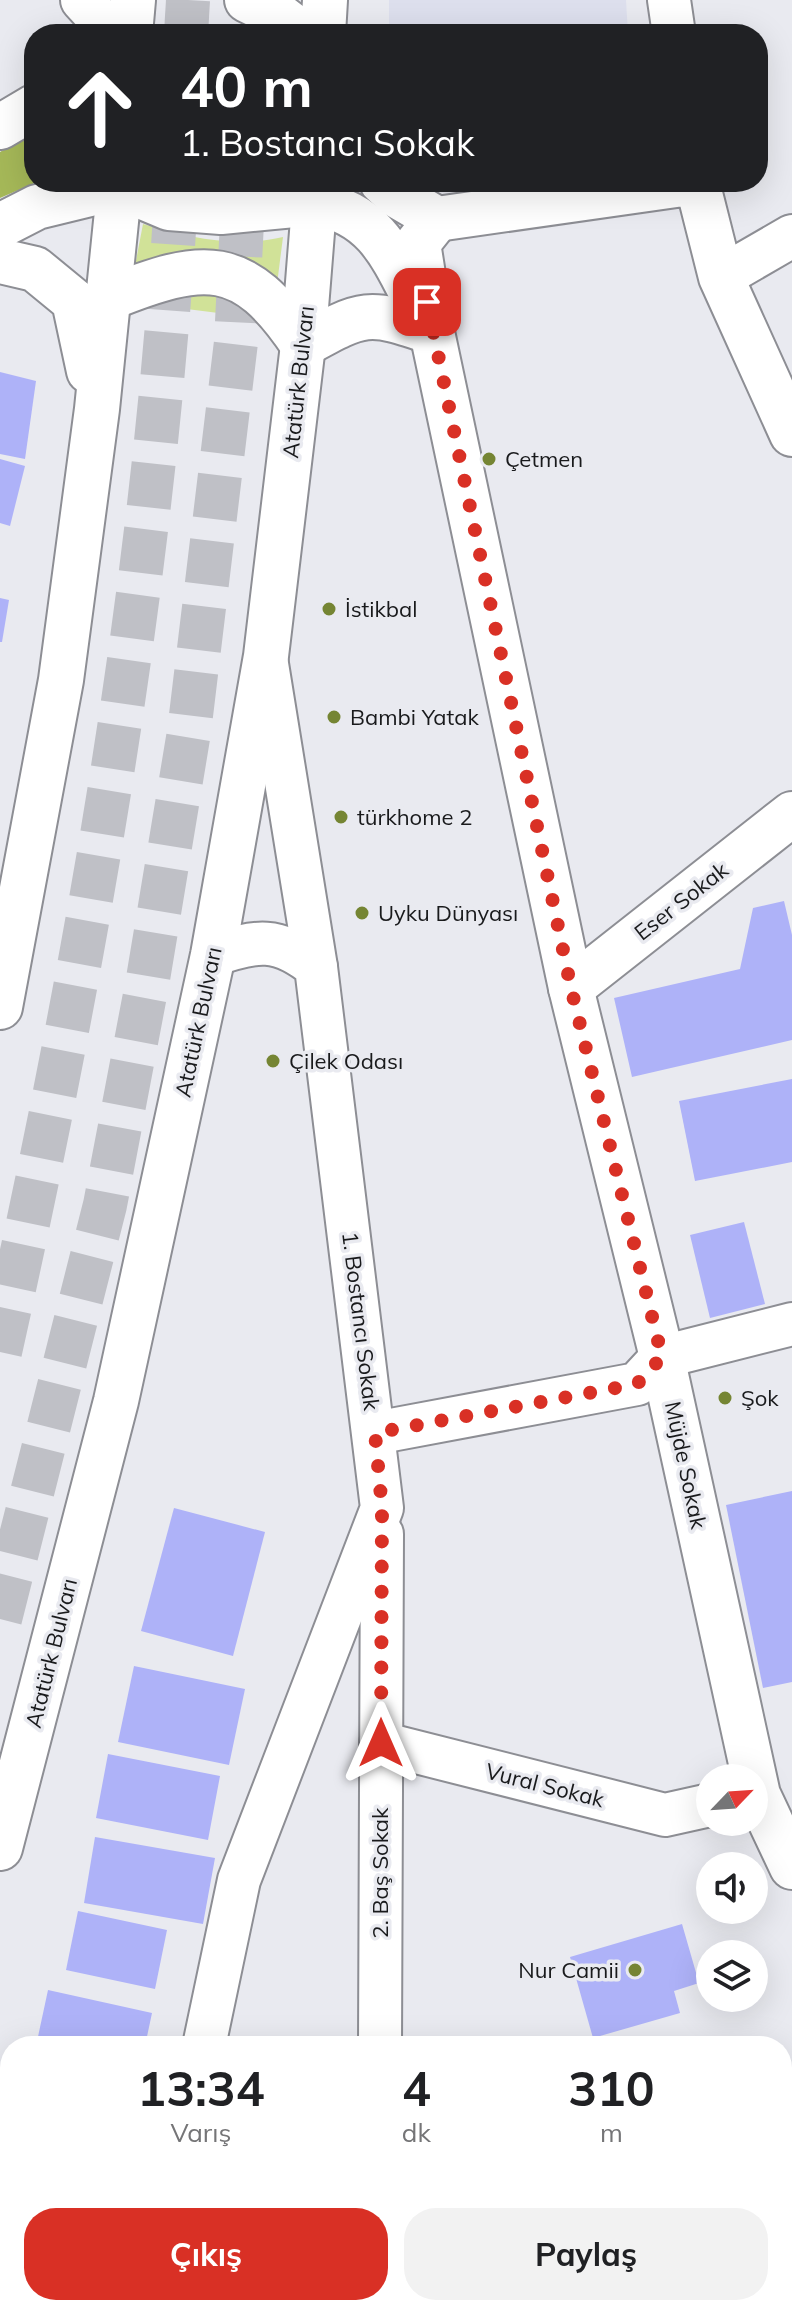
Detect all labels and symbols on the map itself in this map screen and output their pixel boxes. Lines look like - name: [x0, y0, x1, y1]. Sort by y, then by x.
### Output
- pin: [393, 268, 461, 336]
- street label: Atatürk Bulvarı: [276, 304, 320, 460]
- place label: Çetmen: [505, 445, 583, 473]
- marker: Çetmen: [480, 450, 498, 468]
- place label: İstikbal: [345, 595, 418, 623]
- marker: İstikbal: [320, 600, 338, 618]
- place label: Bambi Yatak: [350, 703, 479, 731]
- marker: Bambi Yatak: [325, 708, 343, 726]
- place label: türkhome 2: [357, 803, 472, 831]
- marker: türkhome 2: [332, 808, 350, 826]
- street label: Eser Sokak: [628, 855, 734, 946]
- place label: Uyku Dünyası: [378, 899, 518, 927]
- marker: Uyku Dünyası: [353, 904, 371, 922]
- street label: Atatürk Bulvarı: [168, 944, 228, 1100]
- place label: Çilek Odası: [289, 1047, 403, 1075]
- marker: Çilek Odası: [264, 1052, 282, 1070]
- street label: 1. Bostancı Sokak: [336, 1230, 386, 1413]
- place label: Şok: [741, 1384, 779, 1412]
- marker: Şok: [716, 1389, 734, 1407]
- street label: Müjde Sokak: [659, 1399, 713, 1532]
- street label: Atatürk Bulvarı: [19, 1575, 83, 1731]
- position arrow: [339, 1701, 423, 1785]
- street label: Vural Sokak: [483, 1757, 608, 1813]
- north arrow: [696, 1764, 768, 1836]
- street label: 2. Baş Sokak: [366, 1807, 394, 1938]
- place label: Nur Camii: [518, 1956, 619, 1984]
- marker: Nur Camii: [626, 1961, 644, 1979]

